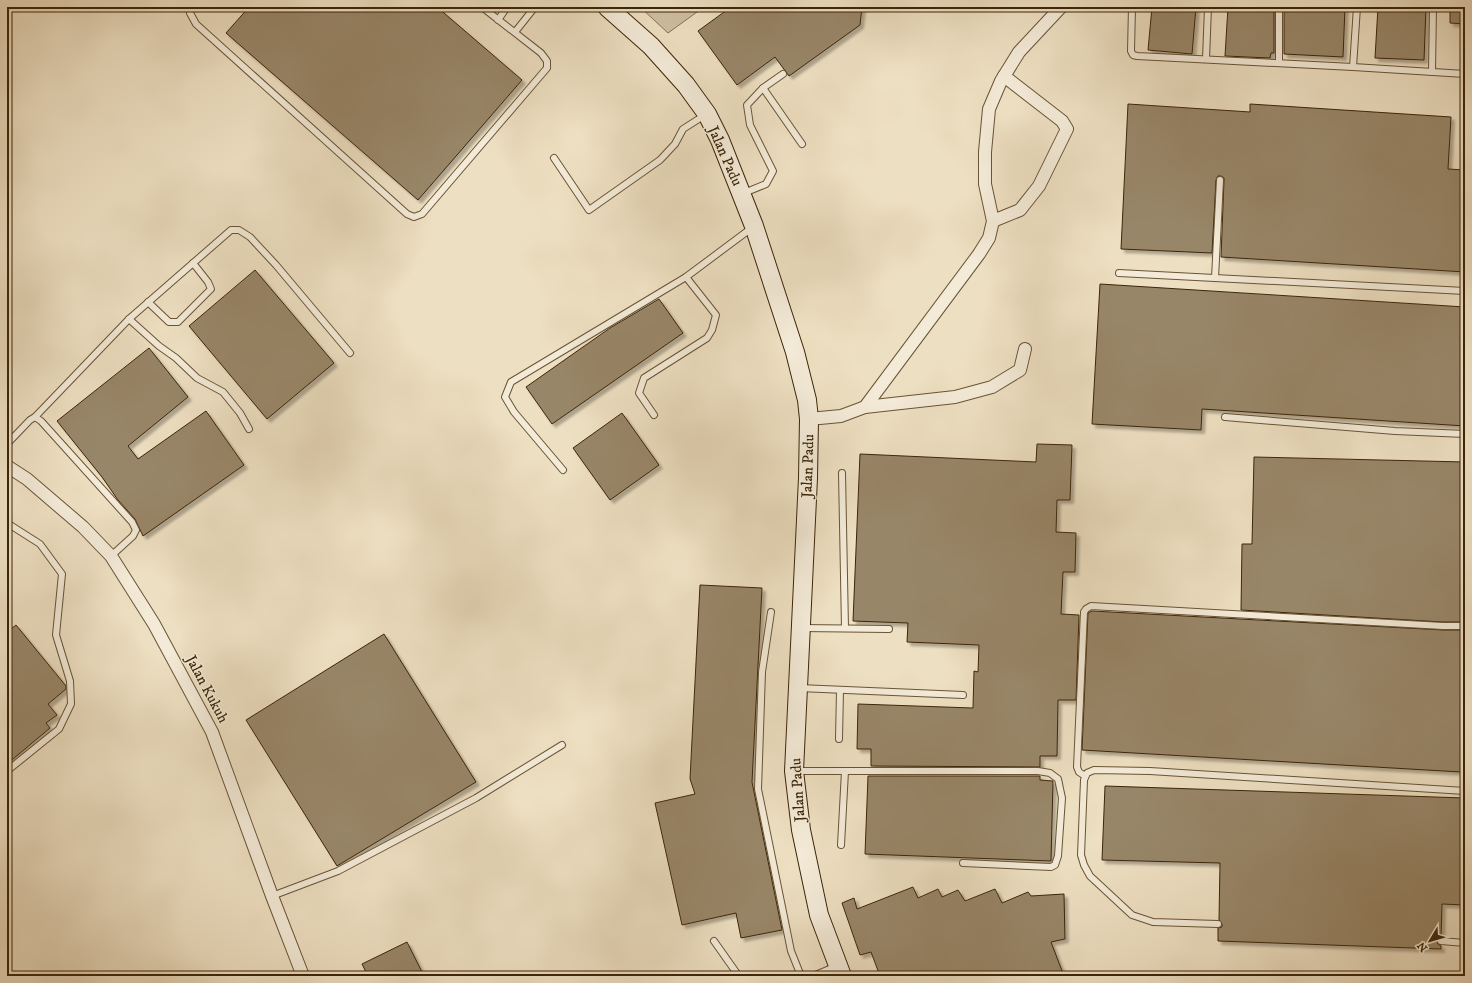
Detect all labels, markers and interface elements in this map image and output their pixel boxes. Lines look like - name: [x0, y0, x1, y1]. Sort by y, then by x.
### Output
- street label: Jalan Padu: [703, 121, 747, 189]
- street label: Jalan Padu: [797, 434, 819, 500]
- street label: Jalan Kukuh: [180, 650, 233, 726]
- street label: Jalan Padu: [786, 758, 810, 824]
- north arrow: [1410, 921, 1450, 961]
- text: N: [1415, 939, 1431, 954]

